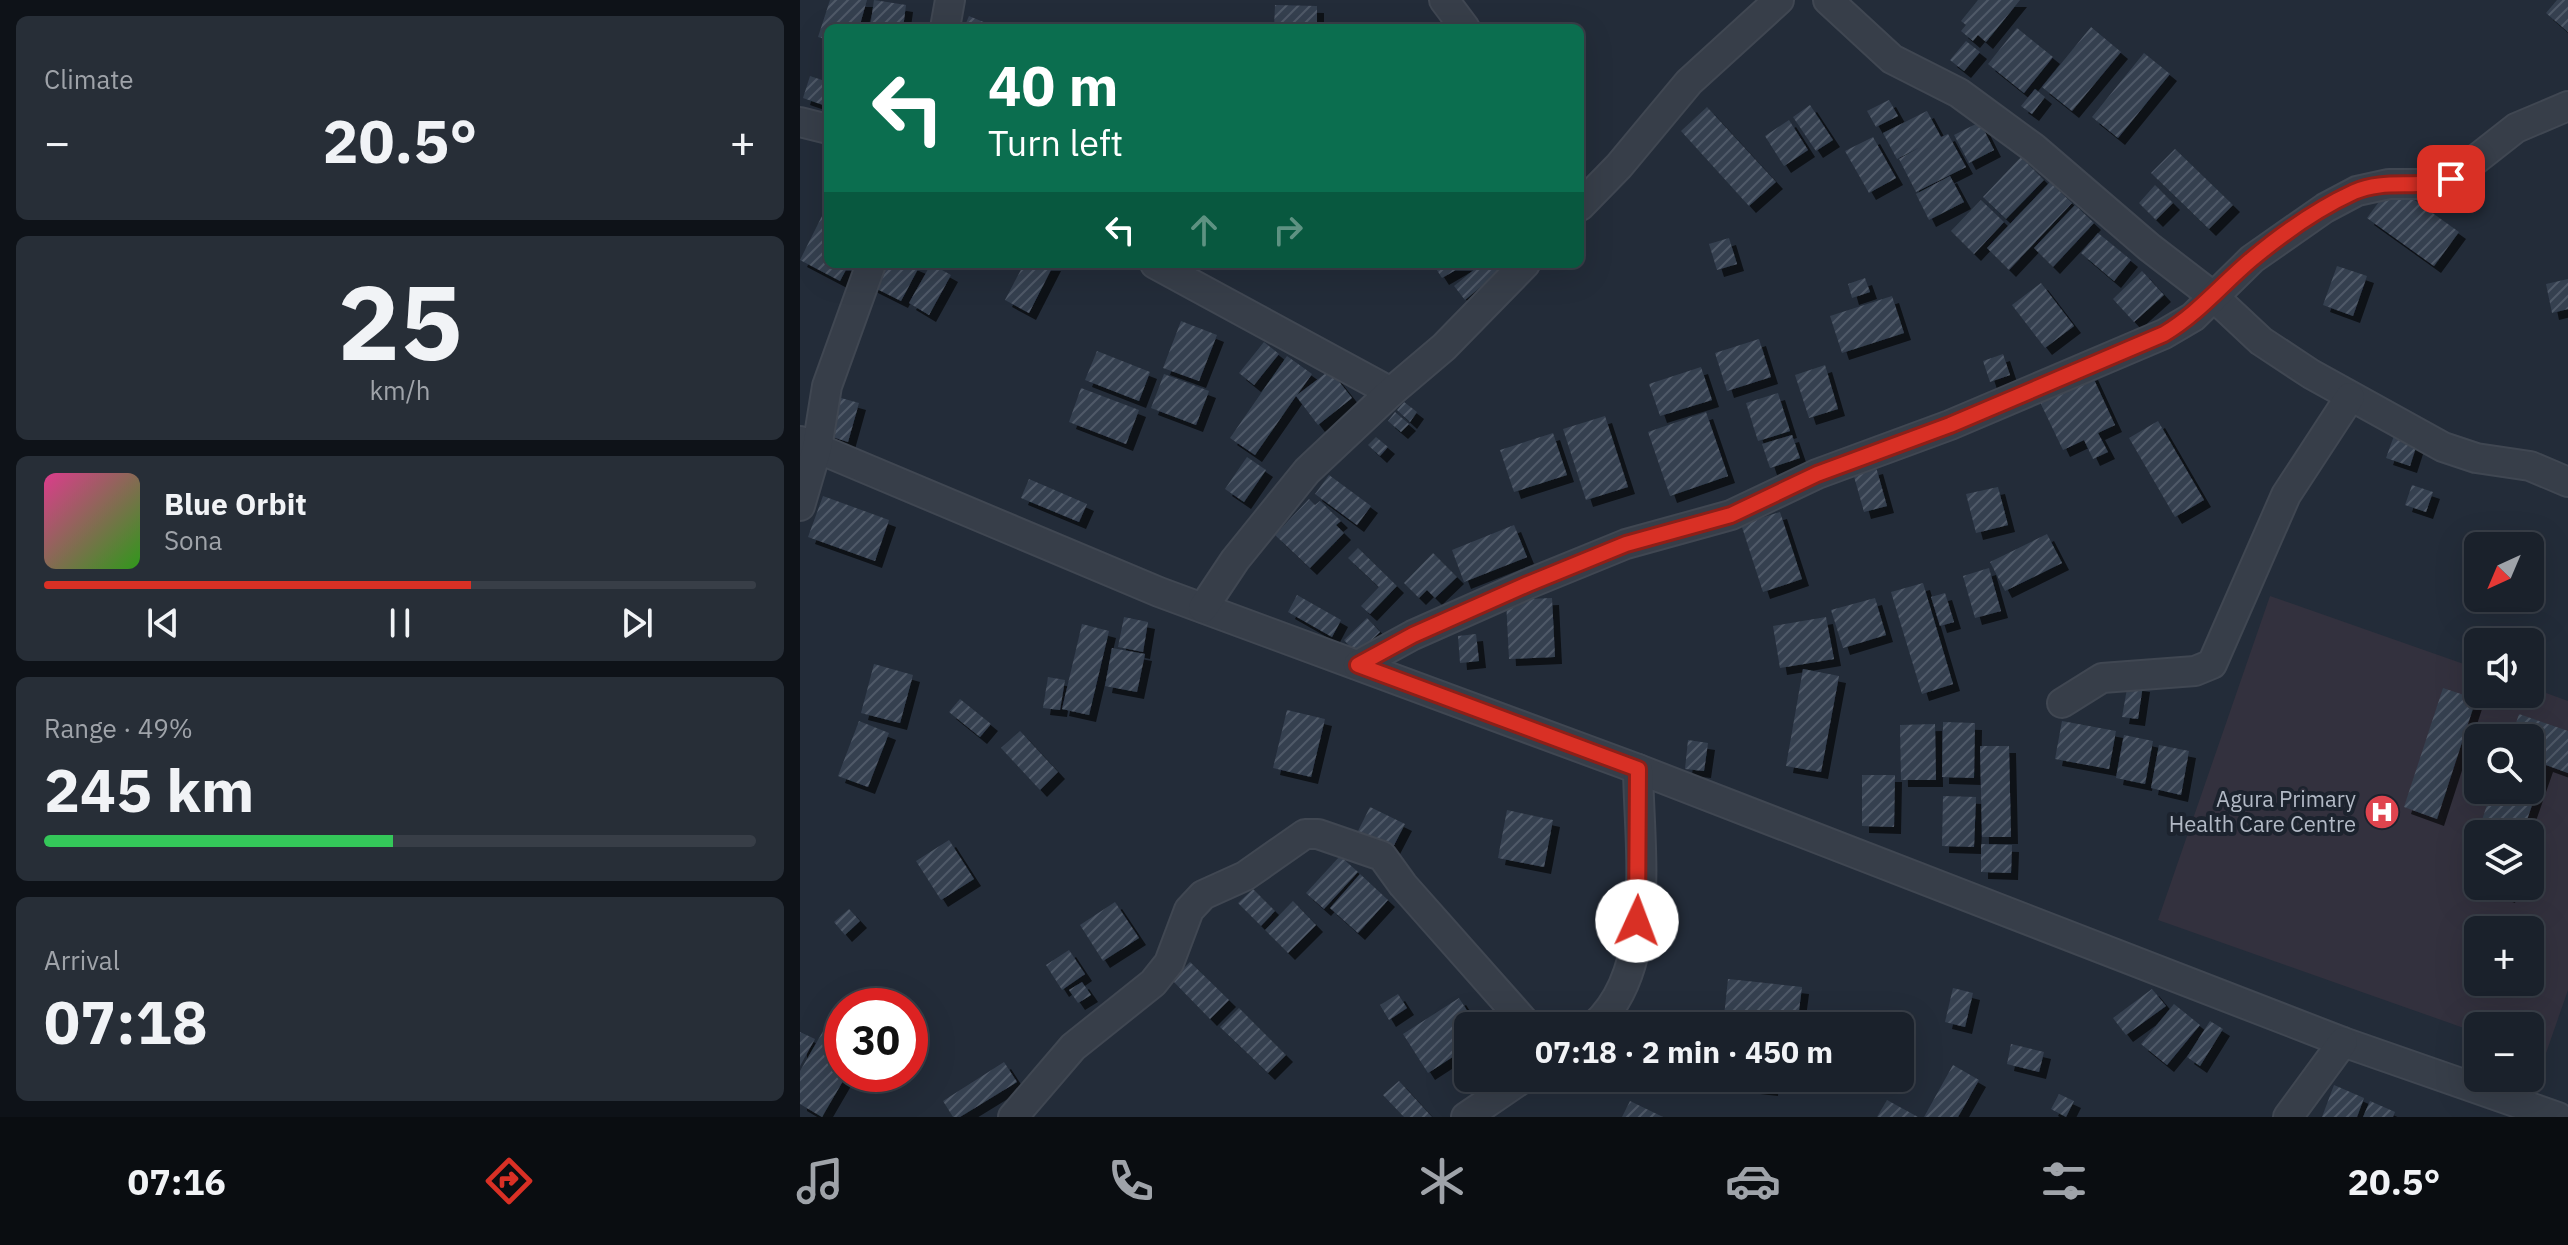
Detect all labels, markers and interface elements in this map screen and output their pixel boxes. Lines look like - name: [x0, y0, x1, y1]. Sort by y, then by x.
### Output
- text: 40 m: [988, 49, 1118, 121]
- icon: left: [856, 56, 960, 160]
- text: Climate: [44, 62, 134, 96]
- text: 20.5°: [323, 101, 477, 180]
- text: −: [44, 113, 70, 170]
- text: +: [730, 113, 756, 170]
- text: Turn left: [988, 119, 1123, 166]
- pin: [2417, 145, 2485, 213]
- icon: arrive: [2429, 157, 2473, 201]
- icon: left: [1098, 208, 1142, 252]
- icon: ahead: [1182, 208, 1226, 252]
- icon: right: [1266, 208, 1310, 252]
- text: 25: [338, 253, 462, 389]
- text: km/h: [369, 373, 431, 407]
- text: Blue Orbit: [164, 484, 307, 523]
- text: Sona: [164, 523, 222, 557]
- north arrow: [2464, 532, 2544, 612]
- map controls: [2464, 532, 2544, 1092]
- icon: previous: [141, 601, 185, 645]
- icon: pause: [378, 601, 422, 645]
- icon: next: [615, 601, 659, 645]
- button: sound: [2464, 628, 2544, 708]
- text: Range · 49%: [44, 711, 193, 745]
- button: search: [2464, 724, 2544, 804]
- text: 245 km: [44, 750, 254, 829]
- place label: Agura Primary Health Care Centre: [2169, 784, 2356, 838]
- hospital icon: Agura Primary Health Care Centre: [2363, 793, 2401, 831]
- button: layers: [2464, 820, 2544, 900]
- position arrow: [1595, 879, 1679, 963]
- button: +: [2464, 916, 2544, 996]
- text: Arrival: [44, 943, 120, 977]
- text: 07:18: [44, 982, 208, 1061]
- speed limit sign: 30: [824, 988, 928, 1092]
- button: −: [2464, 1012, 2544, 1092]
- text: 07:18 · 2 min · 450 m: [1535, 1032, 1833, 1071]
- icon: directions: [481, 1153, 537, 1209]
- icon: music: [792, 1153, 848, 1209]
- icon: phone: [1103, 1153, 1159, 1209]
- icon: climate: [1414, 1153, 1470, 1209]
- icon: car: [1725, 1153, 1781, 1209]
- icon: filters: [2036, 1153, 2092, 1209]
- text: 07:16: [128, 1158, 226, 1205]
- text: 20.5°: [2347, 1158, 2440, 1205]

